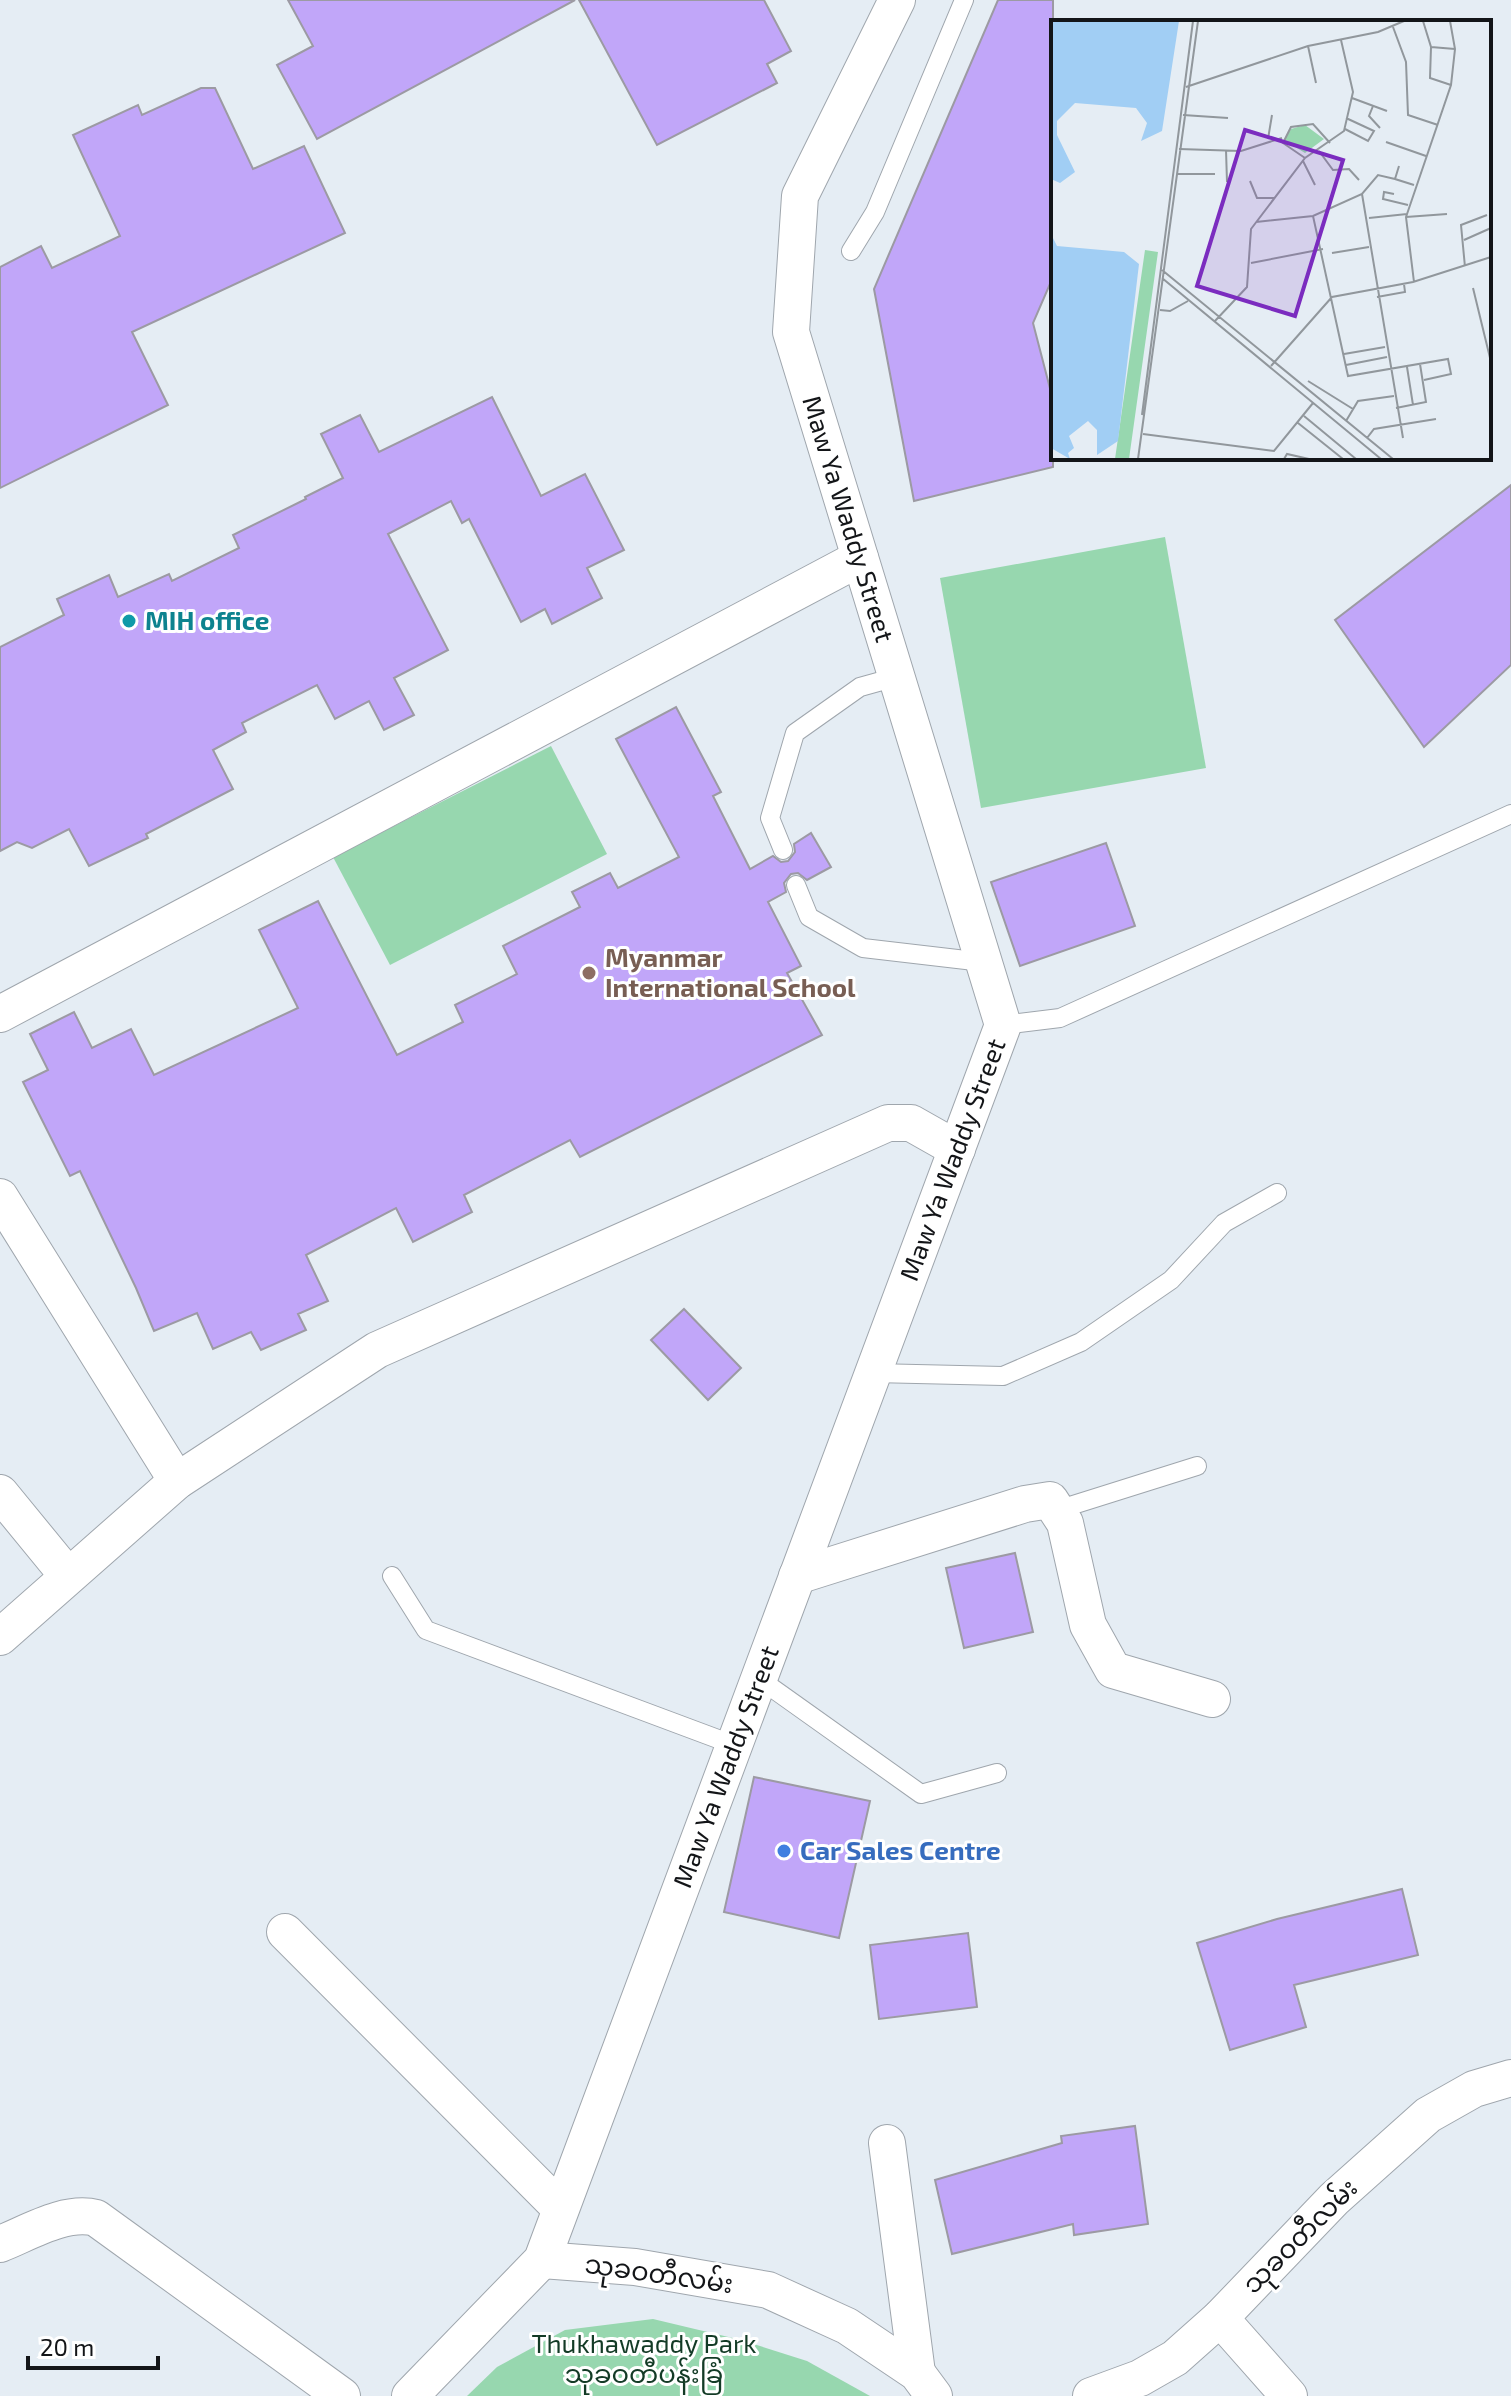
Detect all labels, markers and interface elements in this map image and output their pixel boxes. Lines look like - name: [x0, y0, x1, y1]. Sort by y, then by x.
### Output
- inset map: [1051, 20, 1491, 460]
- street label: Maw Ya Waddy Street: [797, 392, 902, 645]
- place label: MIH office: [145, 604, 269, 635]
- marker: MIH office: [120, 612, 138, 630]
- place label: Myanmar International School: [605, 941, 856, 1002]
- marker: Myanmar International School: [580, 964, 598, 982]
- street label: Maw Ya Waddy Street: [892, 1034, 1011, 1284]
- street label: Maw Ya Waddy Street: [665, 1641, 784, 1892]
- place label: Car Sales Centre: [800, 1834, 1001, 1865]
- marker: Car Sales Centre: [775, 1842, 793, 1860]
- street label: သုခဝတီလမ်း: [1235, 2171, 1368, 2304]
- street label: သုခဝတီလမ်း: [582, 2247, 735, 2305]
- scale bar: [28, 2320, 158, 2370]
- park label: Thukhawaddy Park သုခဝတီပန်းခြံ: [531, 2327, 757, 2395]
- text: 20 m: [40, 2332, 94, 2361]

